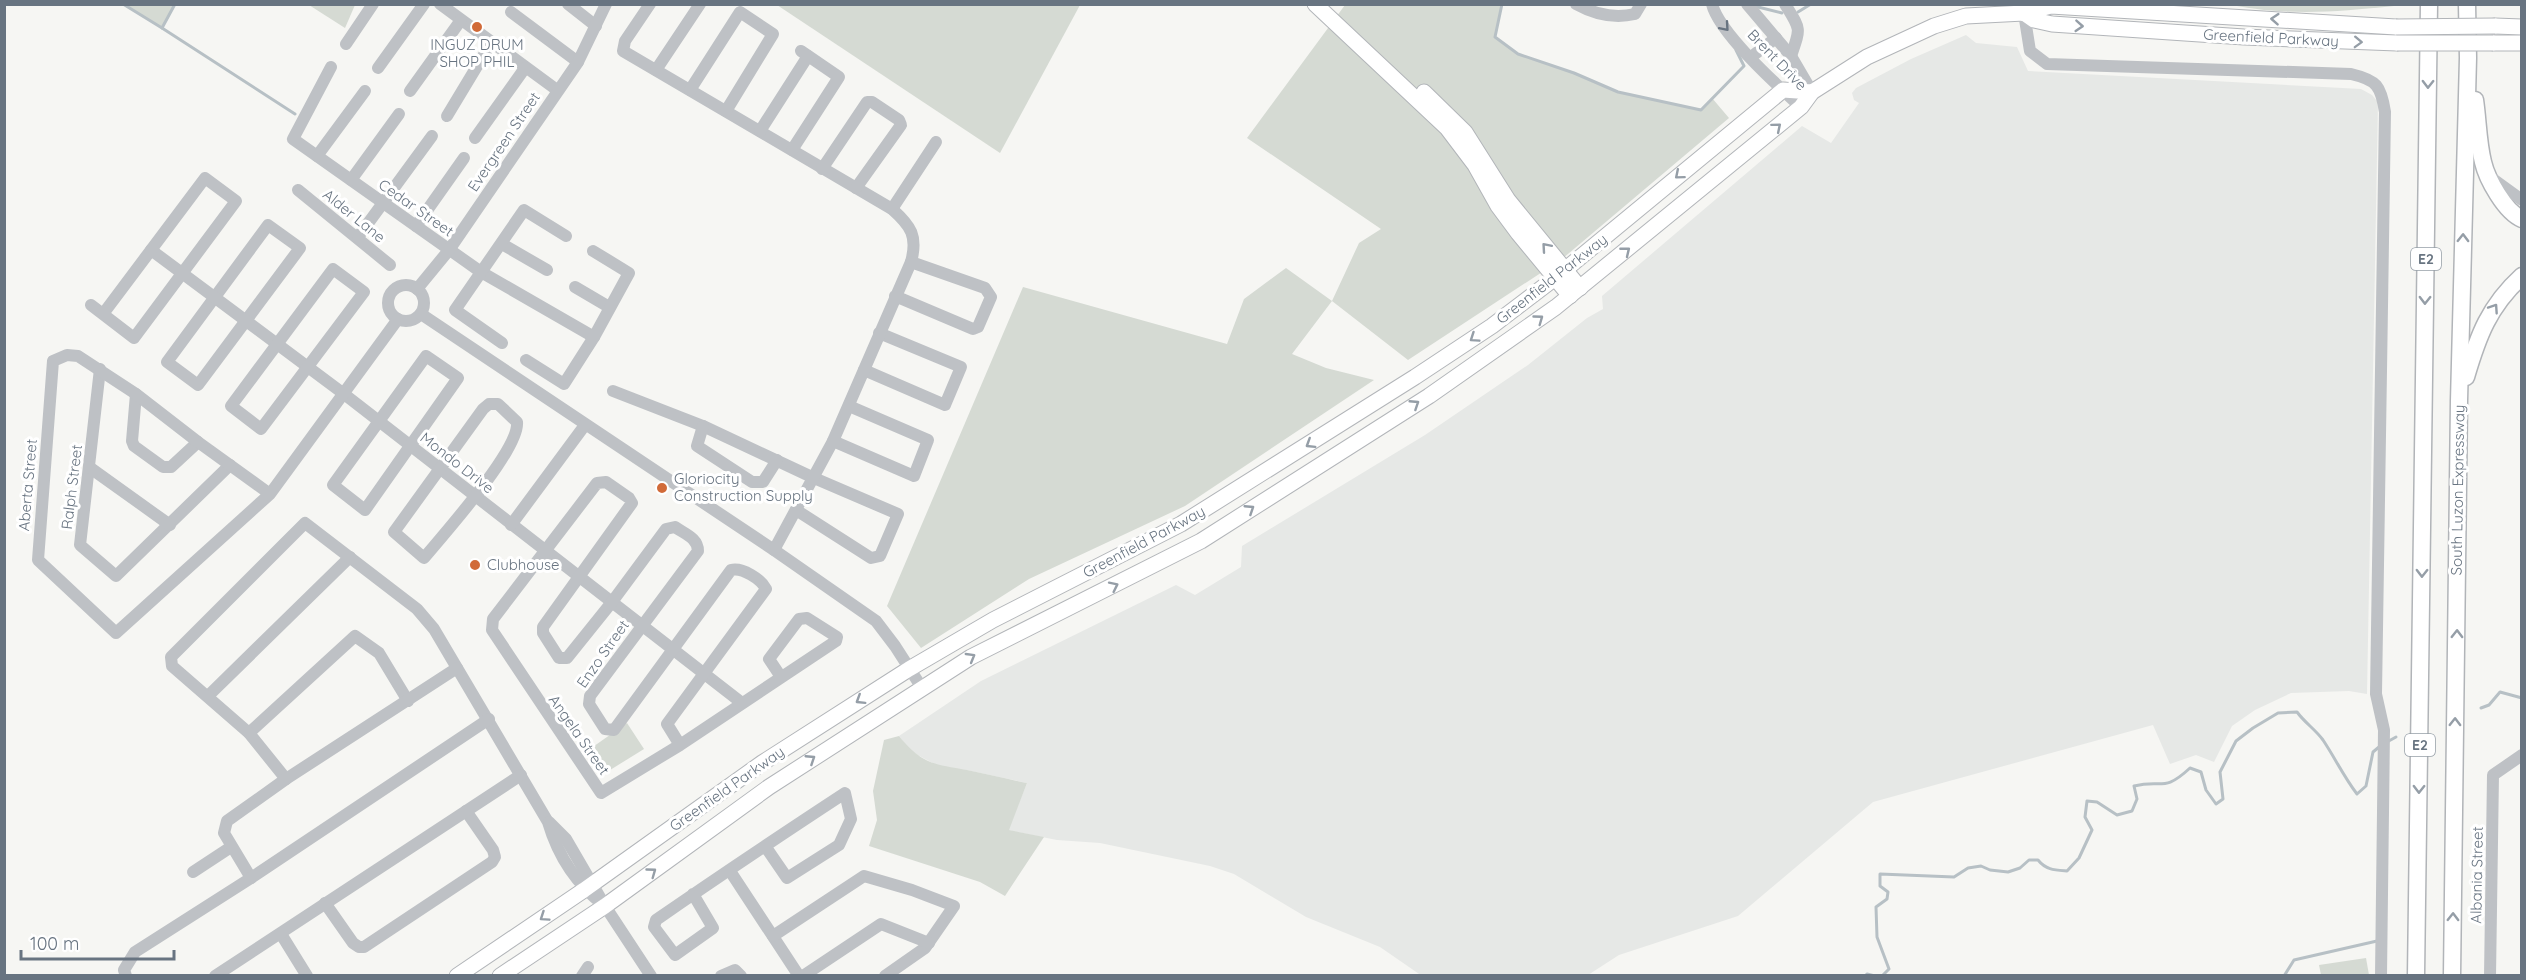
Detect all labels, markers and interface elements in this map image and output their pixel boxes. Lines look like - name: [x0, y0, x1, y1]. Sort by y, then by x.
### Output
- one-way arrow: [2271, 12, 2280, 25]
- marker: INGUZ DRUM SHOP PHIL: [470, 20, 484, 34]
- one-way arrow: [1718, 20, 1729, 31]
- one-way arrow: [2075, 20, 2084, 33]
- street label: Greenfield Parkway: [2203, 24, 2339, 51]
- street label: Brent Drive: [1744, 25, 1811, 94]
- place label: INGUZ DRUM SHOP PHIL: [430, 35, 524, 71]
- one-way arrow: [2353, 35, 2362, 48]
- one-way arrow: [2422, 79, 2434, 88]
- street label: Evergreen Street: [463, 88, 544, 195]
- one-way arrow: [1770, 123, 1781, 134]
- one-way arrow: [1675, 168, 1686, 179]
- street label: Cedar Street: [375, 175, 458, 240]
- street label: Alder Lane: [319, 185, 389, 246]
- street label: Greenfield Parkway: [1492, 229, 1611, 328]
- one-way arrow: [2457, 233, 2470, 242]
- one-way arrow: [1542, 243, 1553, 254]
- one-way arrow: [1619, 247, 1630, 258]
- road number: E2: [2411, 248, 2441, 270]
- one-way arrow: [2419, 295, 2432, 304]
- one-way arrow: [2487, 304, 2498, 315]
- one-way arrow: [1532, 315, 1543, 326]
- one-way arrow: [1470, 331, 1481, 342]
- one-way arrow: [1409, 400, 1419, 412]
- street label: South Luzon Expressway: [2447, 404, 2468, 576]
- street label: Mondo Drive: [417, 428, 498, 497]
- one-way arrow: [1306, 436, 1316, 448]
- street label: Aberta Street: [14, 438, 41, 532]
- street label: Ralph Street: [57, 443, 86, 530]
- place label: Gloriocity Construction Supply: [674, 469, 813, 505]
- marker: Gloriocity Construction Supply: [655, 481, 669, 495]
- street label: Greenfield Parkway: [1079, 501, 1208, 582]
- one-way arrow: [1244, 505, 1255, 516]
- place label: Clubhouse: [487, 555, 559, 574]
- marker: Clubhouse: [468, 558, 482, 572]
- one-way arrow: [2416, 568, 2428, 577]
- one-way arrow: [1107, 581, 1118, 593]
- street label: Enzo Street: [572, 616, 633, 691]
- one-way arrow: [2450, 629, 2463, 638]
- one-way arrow: [965, 653, 975, 664]
- street label: Angela Street: [545, 691, 614, 778]
- one-way arrow: [856, 692, 866, 704]
- one-way arrow: [2449, 718, 2462, 727]
- road number: E2: [2405, 734, 2435, 756]
- street label: Greenfield Parkway: [666, 742, 788, 835]
- one-way arrow: [805, 755, 816, 766]
- one-way arrow: [2413, 784, 2425, 793]
- street label: Albania Street: [2466, 826, 2487, 924]
- one-way arrow: [646, 868, 657, 879]
- one-way arrow: [540, 910, 551, 921]
- one-way arrow: [2447, 913, 2459, 922]
- scale bar: [21, 923, 174, 961]
- text: 100 m: [30, 932, 79, 955]

